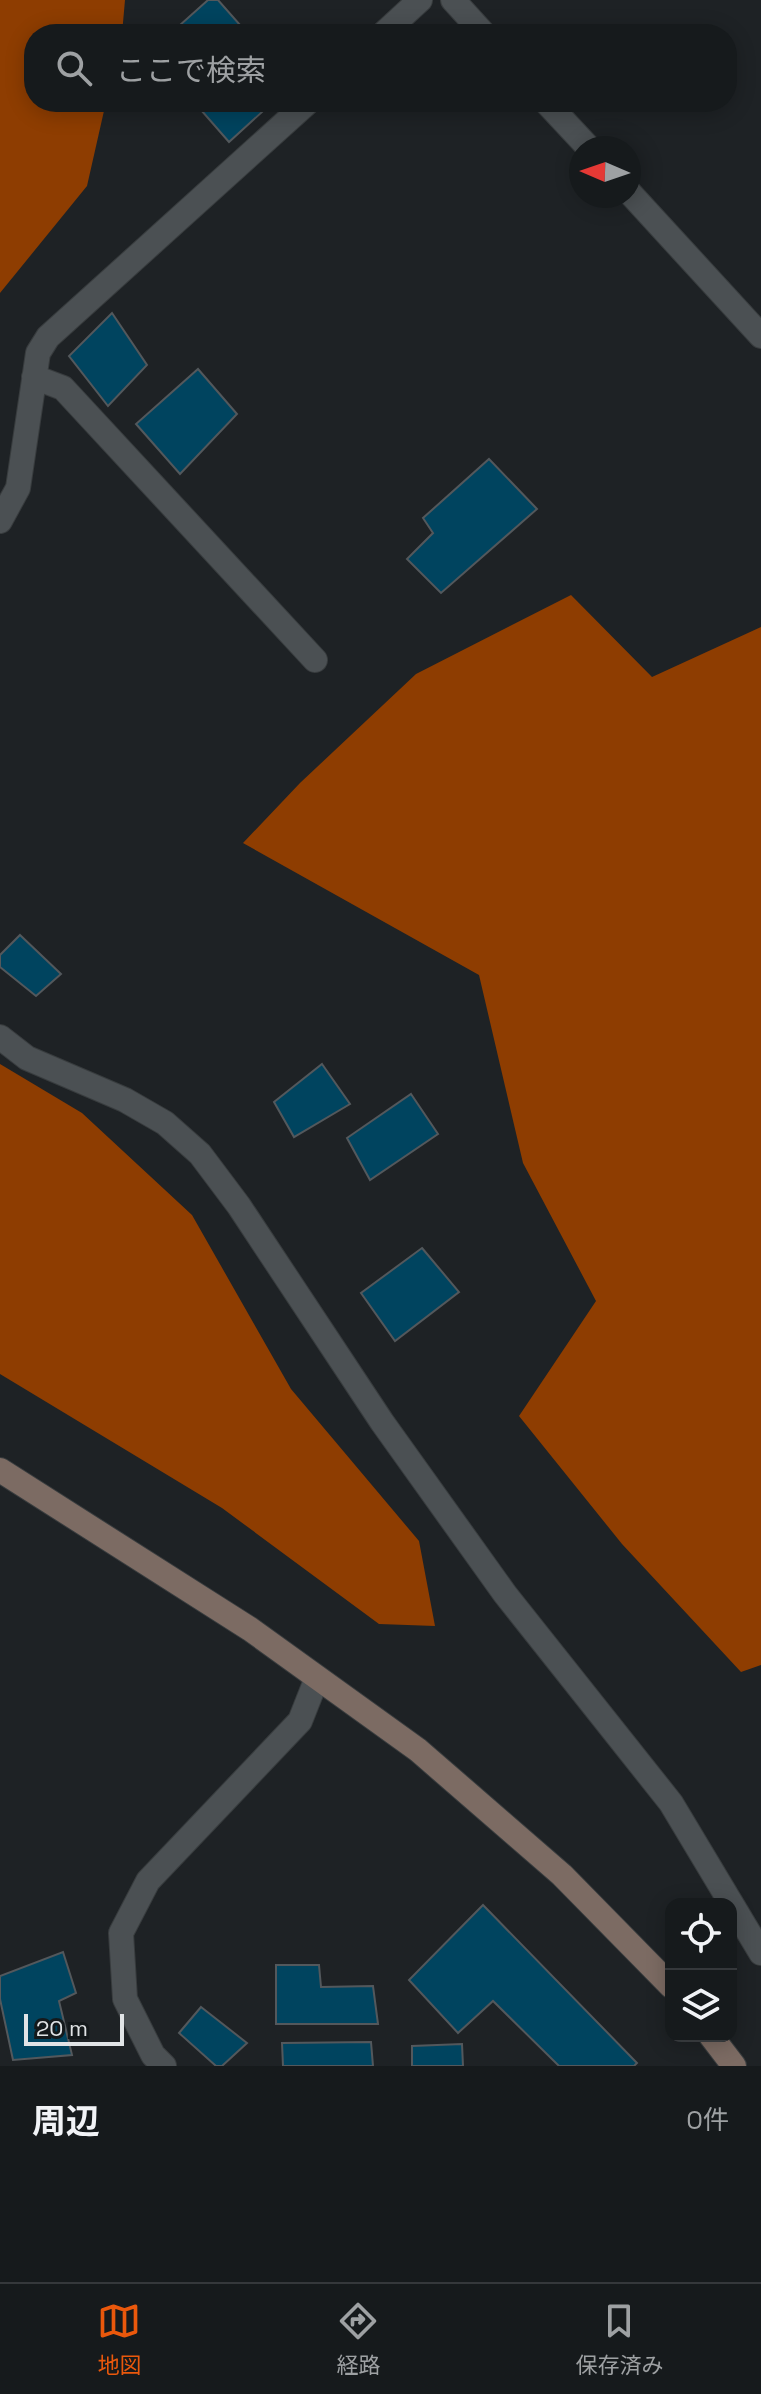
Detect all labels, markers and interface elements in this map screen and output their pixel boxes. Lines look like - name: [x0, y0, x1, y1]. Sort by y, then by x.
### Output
- search box: [24, 24, 737, 112]
- icon: search: [52, 46, 96, 90]
- text: ここで検索: [116, 51, 266, 90]
- north arrow: [569, 136, 641, 208]
- map controls: [665, 1898, 737, 2042]
- button: locate: [665, 1898, 737, 1970]
- button: layers: [665, 1970, 737, 2042]
- scale bar: [24, 2010, 124, 2046]
- text: 20 m: [36, 2014, 88, 2042]
- text: 周辺: [32, 2100, 100, 2143]
- text: 0件: [686, 2103, 729, 2137]
- tab: 地図: [97, 2299, 142, 2379]
- tab: 経路: [336, 2299, 381, 2379]
- tab: 保存済み: [575, 2299, 664, 2379]

